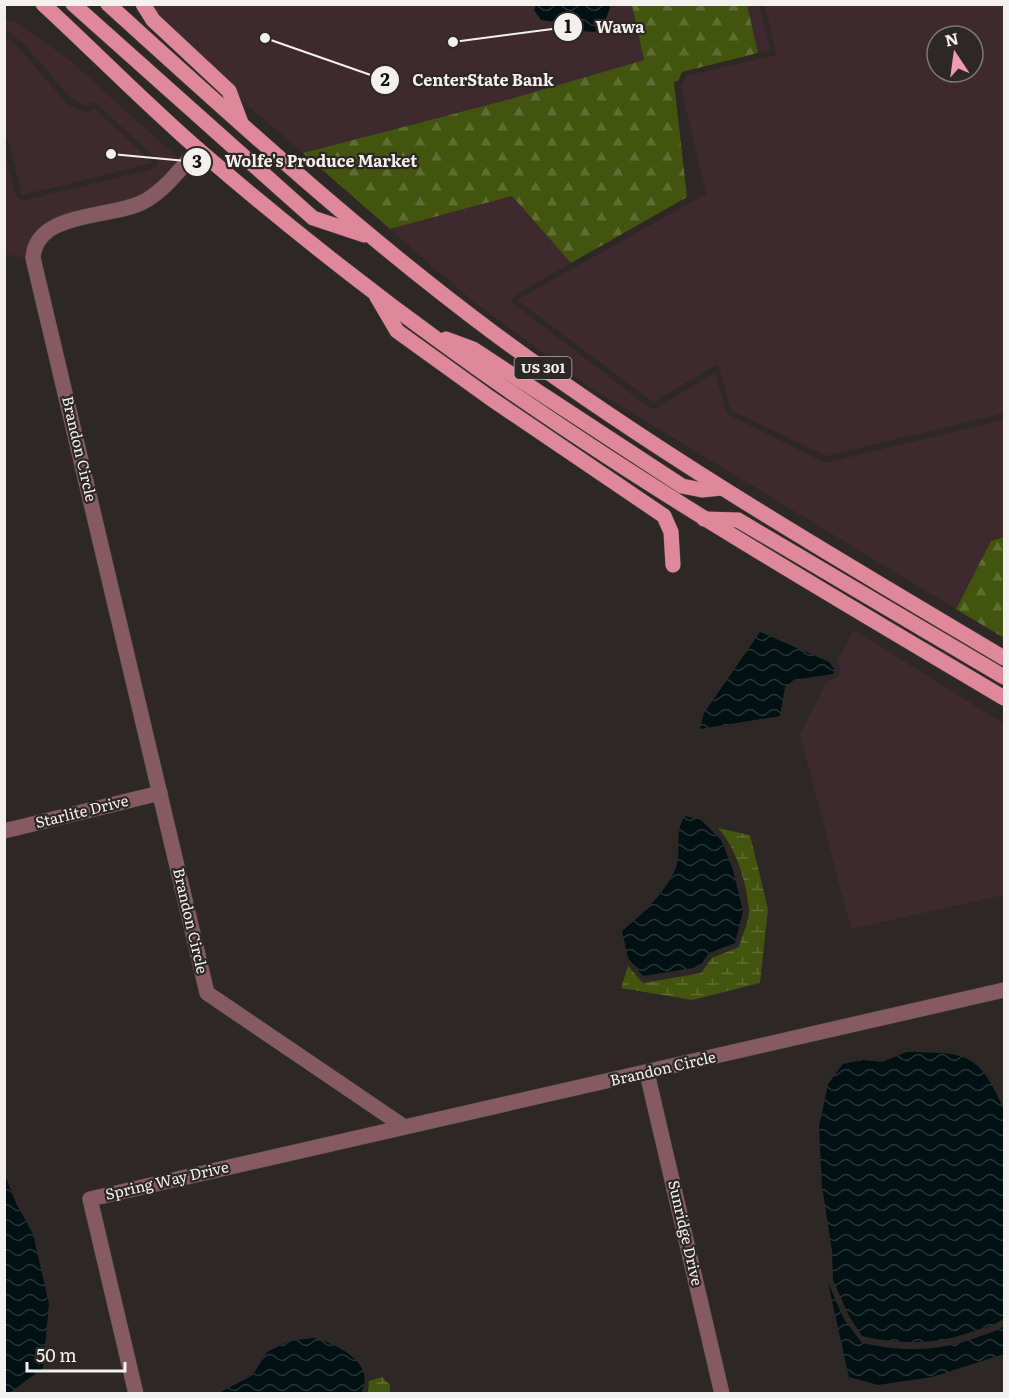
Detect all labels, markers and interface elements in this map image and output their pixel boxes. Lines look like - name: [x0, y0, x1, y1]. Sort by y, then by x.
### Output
- callout: Wawa: [553, 10, 656, 44]
- text: 1: [564, 12, 572, 39]
- text: Wawa: [595, 14, 645, 38]
- north arrow: [925, 24, 985, 84]
- text: N: [942, 25, 961, 52]
- callout: CenterState Bank: [370, 63, 566, 97]
- text: 2: [380, 65, 390, 92]
- text: CenterState Bank: [412, 67, 554, 91]
- callout: Wolfe's Produce Market: [182, 145, 429, 179]
- text: 3: [192, 147, 202, 174]
- text: Wolfe's Produce Market: [225, 148, 417, 172]
- road number: US 301: [514, 357, 572, 379]
- street label: Brandon Circle: [57, 394, 104, 504]
- street label: Starlite Drive: [33, 788, 131, 833]
- street label: Brandon Circle: [168, 866, 215, 976]
- street label: Brandon Circle: [608, 1044, 718, 1091]
- street label: Spring Way Drive: [103, 1154, 231, 1205]
- street label: Sunridge Drive: [663, 1178, 710, 1288]
- scale bar: [27, 1335, 124, 1373]
- text: 50 m: [36, 1341, 77, 1368]

